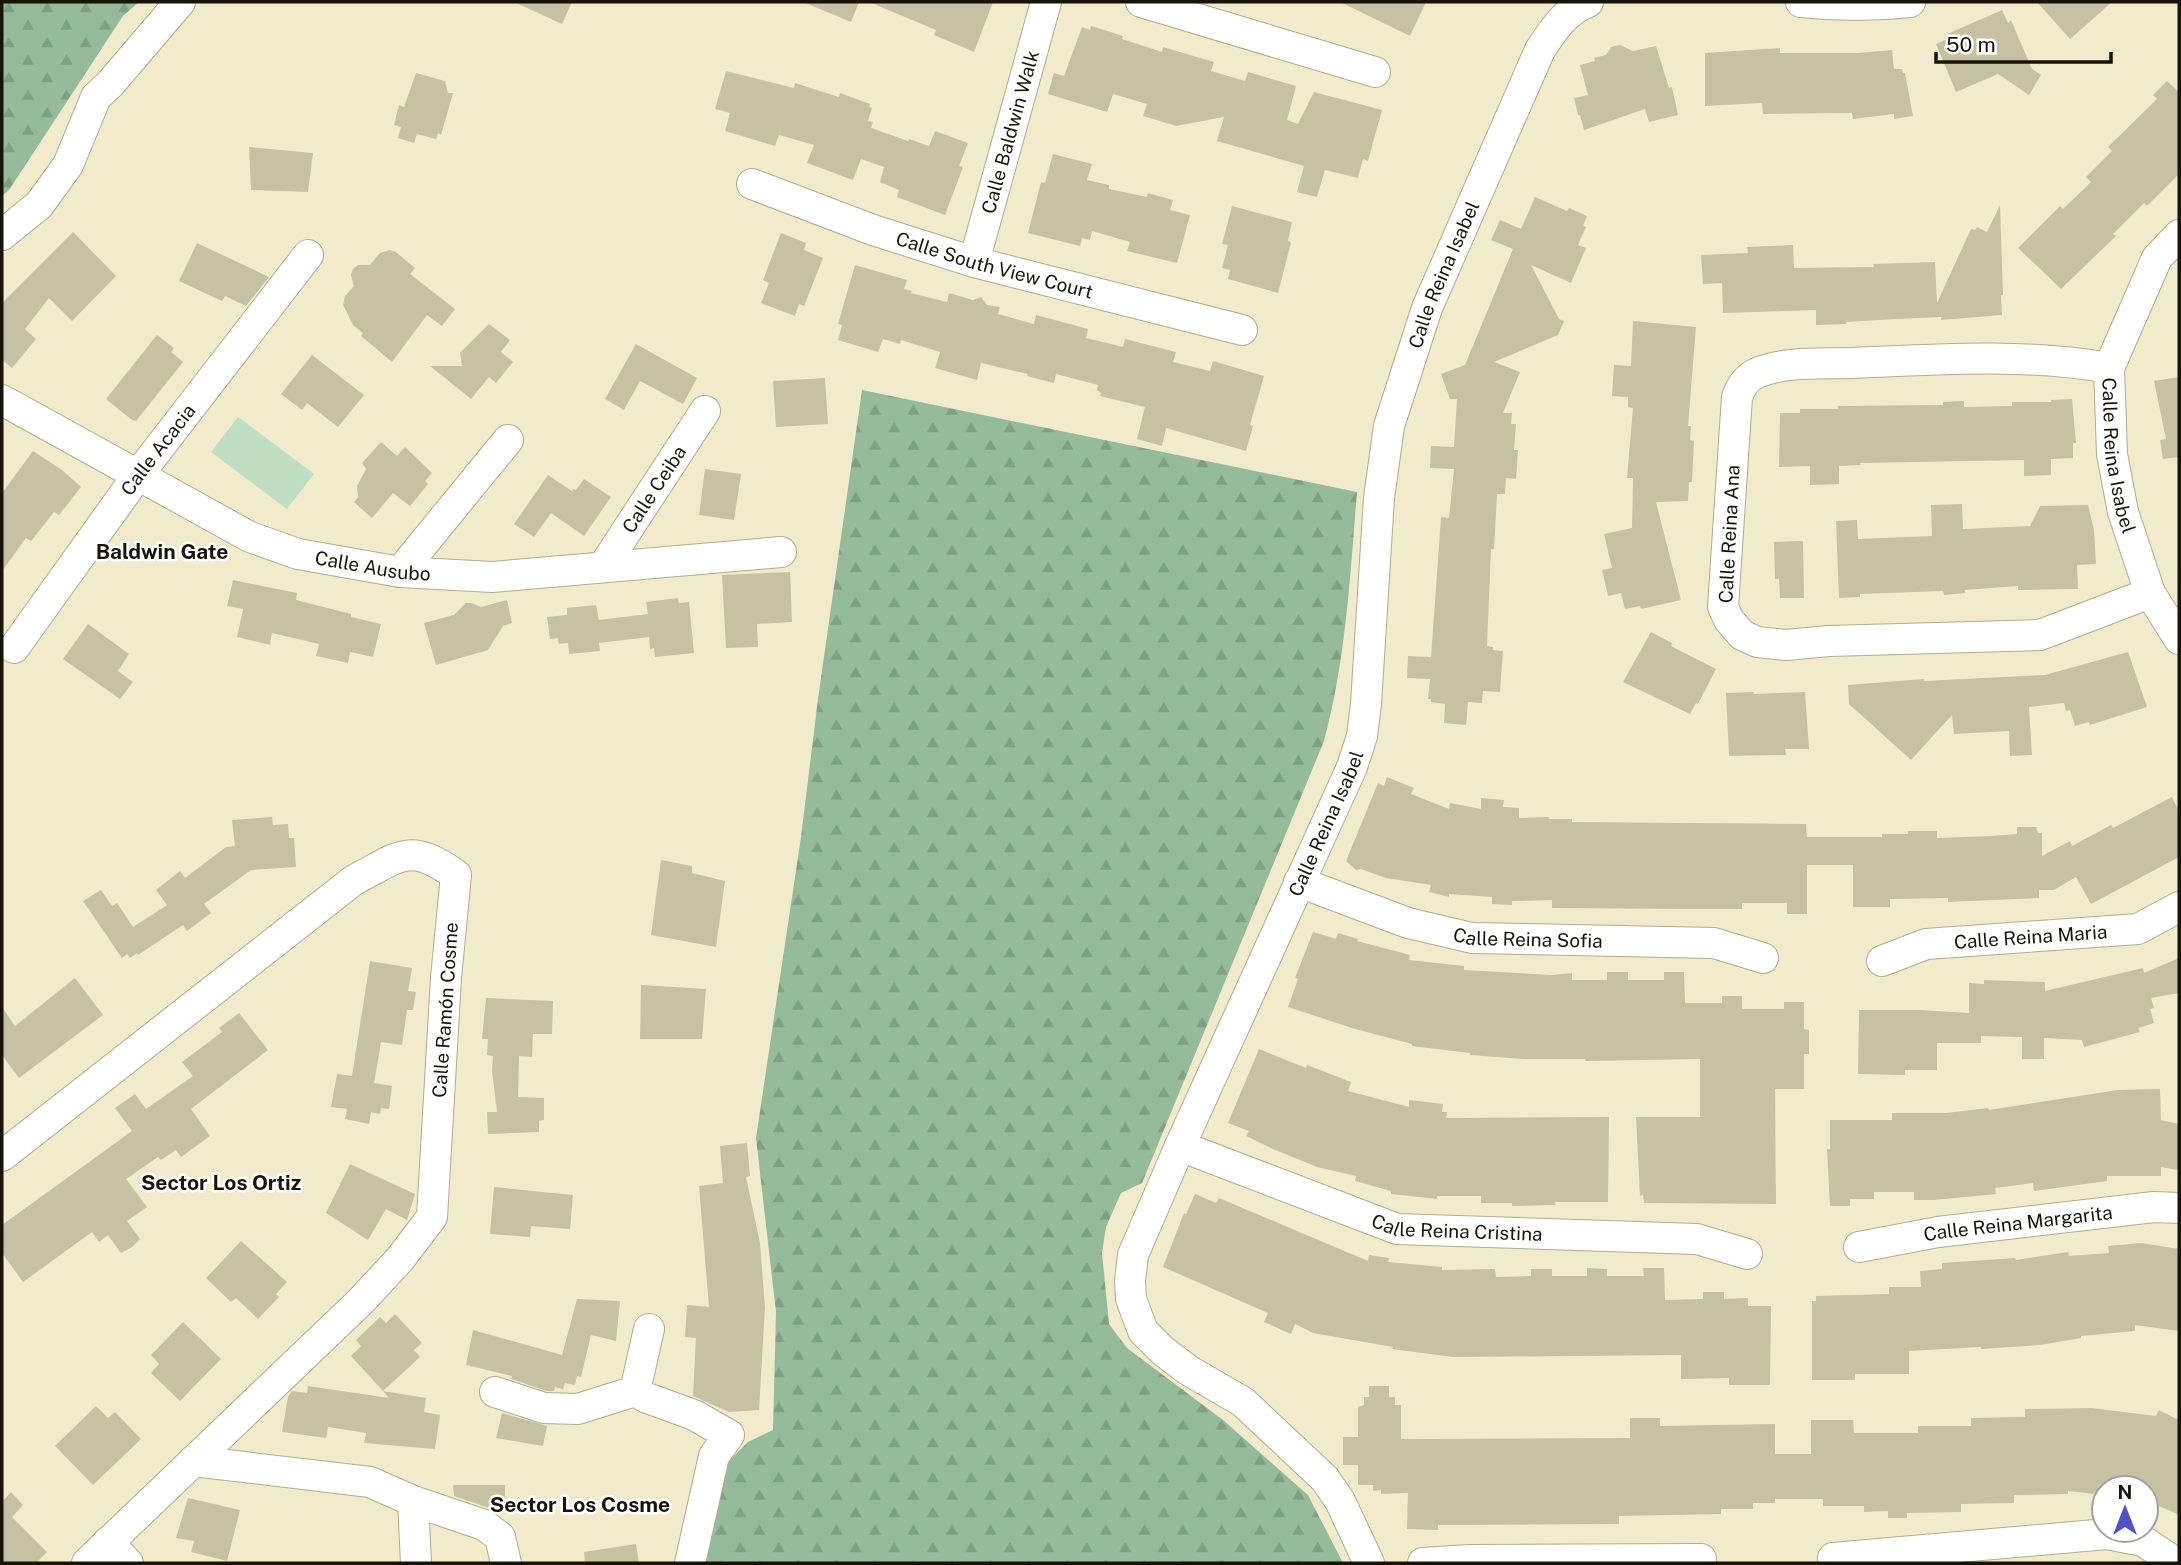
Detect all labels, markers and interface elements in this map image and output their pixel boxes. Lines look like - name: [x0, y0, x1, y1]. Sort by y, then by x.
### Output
- scale bar: [1936, 21, 2111, 65]
- text: 50 m: [1946, 32, 1996, 57]
- street label: Calle Baldwin Walk: [977, 48, 1043, 216]
- street label: Calle Reina Isabel: [1404, 198, 1483, 351]
- street label: Calle South View Court: [893, 227, 1095, 303]
- street label: Calle Reina Isabel: [2098, 377, 2140, 536]
- street label: Calle Acacia: [116, 400, 200, 500]
- street label: Calle Ceiba: [617, 441, 690, 537]
- street label: Calle Reina Ana: [1714, 464, 1744, 604]
- district label: Baldwin Gate: [96, 539, 228, 564]
- street label: Calle Ausubo: [313, 546, 431, 585]
- street label: Calle Reina Isabel: [1284, 748, 1368, 900]
- street label: Calle Reina Maria: [1953, 920, 2108, 953]
- street label: Calle Ramón Cosme: [428, 921, 462, 1099]
- street label: Calle Reina Sofia: [1451, 923, 1603, 952]
- district label: Sector Los Ortiz: [141, 1170, 301, 1195]
- street label: Calle Reina Margarita: [1922, 1201, 2114, 1246]
- street label: Calle Reina Cristina: [1368, 1209, 1543, 1245]
- north arrow: [2090, 1474, 2160, 1544]
- text: N: [2118, 1481, 2132, 1503]
- district label: Sector Los Cosme: [490, 1492, 670, 1517]

